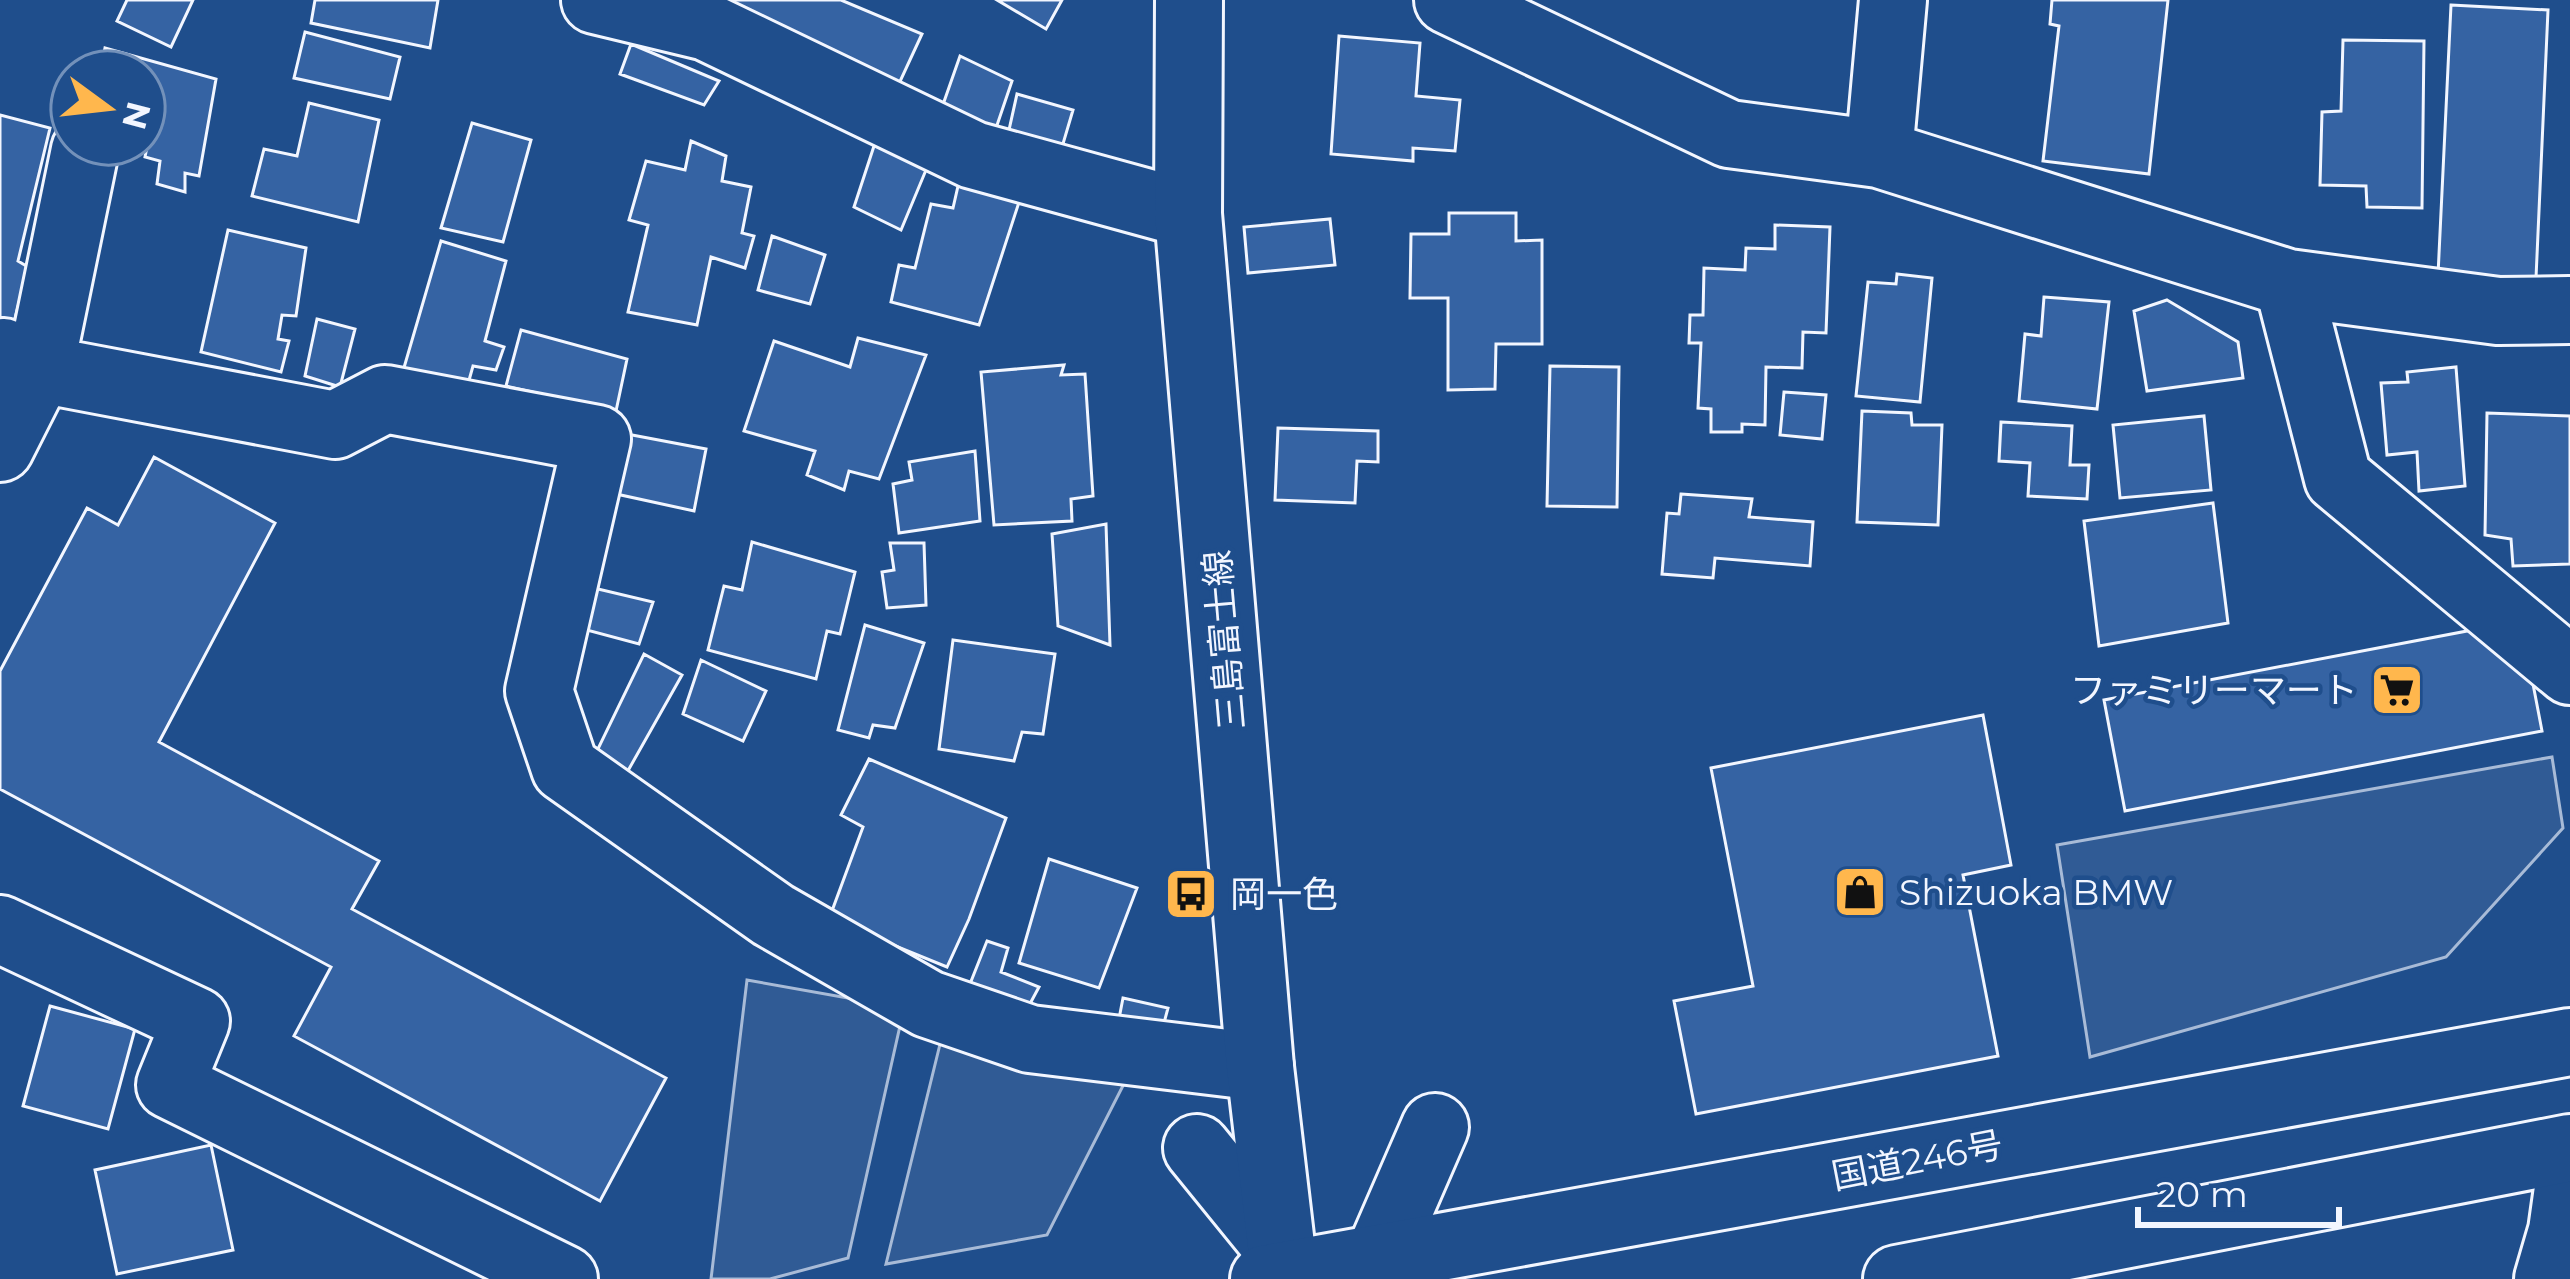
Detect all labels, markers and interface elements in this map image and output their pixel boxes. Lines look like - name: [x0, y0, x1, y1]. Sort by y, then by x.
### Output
- north arrow: [48, 48, 168, 168]
- text: N: [114, 98, 160, 134]
- street label: 三島富士線: [1194, 548, 1254, 732]
- supermarket icon: ファミリーマート: [2369, 662, 2425, 718]
- place label: ファミリーマート: [2070, 668, 2358, 712]
- shop icon: Shizuoka BMW: [1832, 864, 1888, 920]
- bus stop icon: 岡一色: [1163, 866, 1219, 922]
- place label: Shizuoka BMW: [1899, 870, 2173, 914]
- place label: 岡一色: [1230, 872, 1338, 916]
- street label: 国道246号: [1828, 1122, 2006, 1198]
- scale bar: [2138, 1153, 2339, 1227]
- text: 20 m: [2156, 1172, 2248, 1216]

